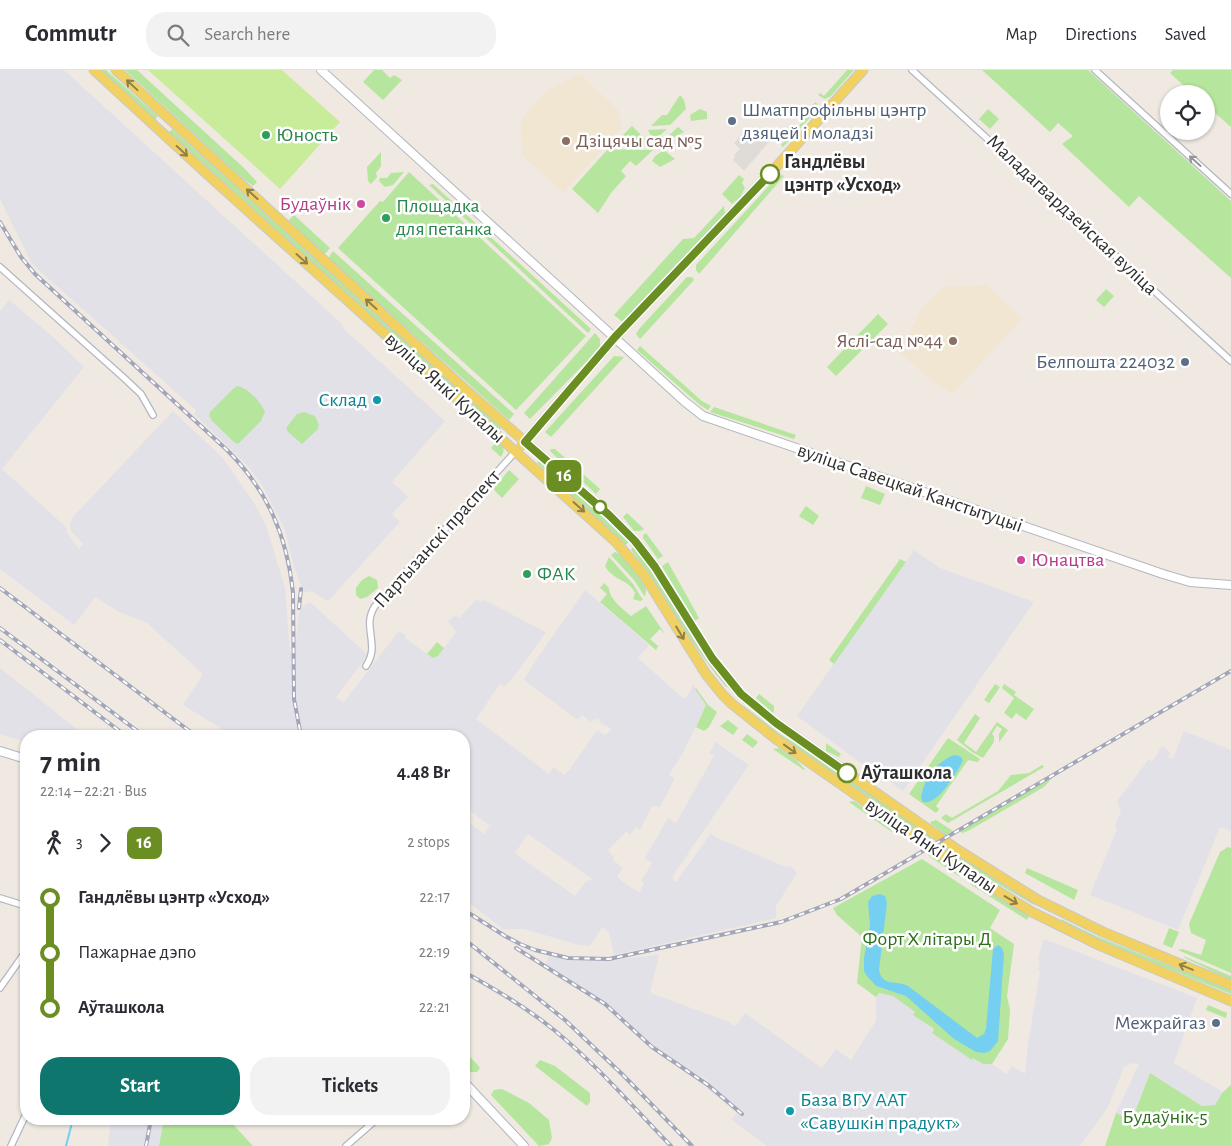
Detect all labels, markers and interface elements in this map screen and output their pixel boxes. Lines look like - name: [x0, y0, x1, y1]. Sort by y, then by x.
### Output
- search box: [146, 12, 496, 57]
- icon: search: [164, 21, 192, 49]
- text: Commutr: [25, 22, 116, 46]
- text: Search here: [204, 25, 290, 44]
- text: Map: [1006, 26, 1037, 44]
- text: Directions: [1065, 26, 1137, 44]
- text: Saved: [1165, 26, 1206, 44]
- one-way arrow: [125, 79, 138, 91]
- map controls: [1160, 85, 1215, 140]
- button: locate: [1160, 85, 1215, 140]
- place label: Шматпрофільны цэнтр дзяцей і моладзі: [742, 100, 926, 143]
- marker: Шматпрофільны цэнтр дзяцей і моладзі: [726, 115, 738, 127]
- place label: Юность: [276, 125, 338, 145]
- marker: Юность: [260, 129, 272, 141]
- place label: Дзіцячы сад №5: [576, 131, 702, 151]
- street label: Маладагвардзейская вуліца: [983, 131, 1161, 299]
- marker: Дзіцячы сад №5: [560, 135, 572, 147]
- one-way arrow: [175, 145, 188, 156]
- place label: Гандлёвы цэнтр «Усход»: [784, 152, 902, 195]
- one-way arrow: [1189, 155, 1202, 167]
- marker: Гандлёвы цэнтр «Усход»: [760, 164, 780, 184]
- one-way arrow: [245, 189, 258, 200]
- place label: Будаўнік: [280, 194, 351, 214]
- place label: Площадка для петанка: [396, 196, 492, 239]
- marker: Будаўнік: [355, 198, 367, 210]
- marker: Площадка для петанка: [380, 212, 392, 224]
- one-way arrow: [296, 253, 309, 265]
- one-way arrow: [365, 298, 378, 310]
- street label: вуліца Янкі Купалы: [381, 329, 509, 447]
- place label: Яслі-сад №44: [837, 331, 943, 351]
- marker: Яслі-сад №44: [947, 335, 959, 347]
- place label: Белпошта 224032: [1036, 352, 1175, 372]
- marker: Белпошта 224032: [1179, 356, 1191, 368]
- place label: Склад: [318, 390, 367, 410]
- marker: Склад: [371, 394, 383, 406]
- street label: вуліца Савецкай Канстытуцыі: [795, 440, 1025, 536]
- line badge: 16: [542, 460, 586, 492]
- street label: Партызанскі праспект: [370, 466, 504, 612]
- text: 16: [556, 467, 572, 485]
- unlabelled marker: [593, 500, 607, 514]
- one-way arrow: [572, 501, 585, 513]
- place label: Юнацтва: [1031, 550, 1104, 570]
- marker: Юнацтва: [1015, 554, 1027, 566]
- place label: ФАК: [537, 564, 576, 584]
- marker: ФАК: [521, 568, 533, 580]
- one-way arrow: [675, 625, 685, 640]
- one-way arrow: [783, 744, 796, 755]
- text: 7 min: [40, 749, 101, 777]
- text: 4.48 Br: [397, 763, 450, 782]
- marker: Аўташкола: [837, 763, 857, 783]
- place label: Аўташкола: [861, 763, 953, 783]
- text: 22:14 – 22:21 · Bus: [40, 783, 147, 799]
- street label: вуліца Янкі Купалы: [861, 795, 1001, 897]
- icon: walk: [40, 829, 68, 857]
- icon: forward: [91, 829, 119, 857]
- text: 3: [76, 834, 83, 850]
- text: 16: [137, 834, 152, 852]
- text: 2 stops: [407, 834, 450, 850]
- text: Гандлёвы цэнтр «Усход»: [78, 888, 270, 907]
- text: 22:17: [420, 889, 450, 905]
- one-way arrow: [1004, 895, 1019, 905]
- park label: Форт X літары Д: [863, 929, 991, 949]
- text: Пажарнае дэпо: [78, 943, 196, 962]
- text: 22:19: [419, 944, 450, 960]
- one-way arrow: [1179, 962, 1194, 971]
- text: Аўташкола: [78, 998, 165, 1017]
- text: 22:21: [419, 999, 450, 1015]
- place label: Межрайгаз: [1114, 1013, 1206, 1033]
- marker: Межрайгаз: [1210, 1017, 1222, 1029]
- button: Start: [40, 1057, 240, 1115]
- button: Tickets: [250, 1057, 450, 1115]
- place label: База ВГУ ААТ «Савушкін прадукт»: [800, 1090, 960, 1133]
- marker: База ВГУ ААТ «Савушкін прадукт»: [784, 1105, 796, 1117]
- park label: Будаўнік-5: [1122, 1107, 1208, 1127]

